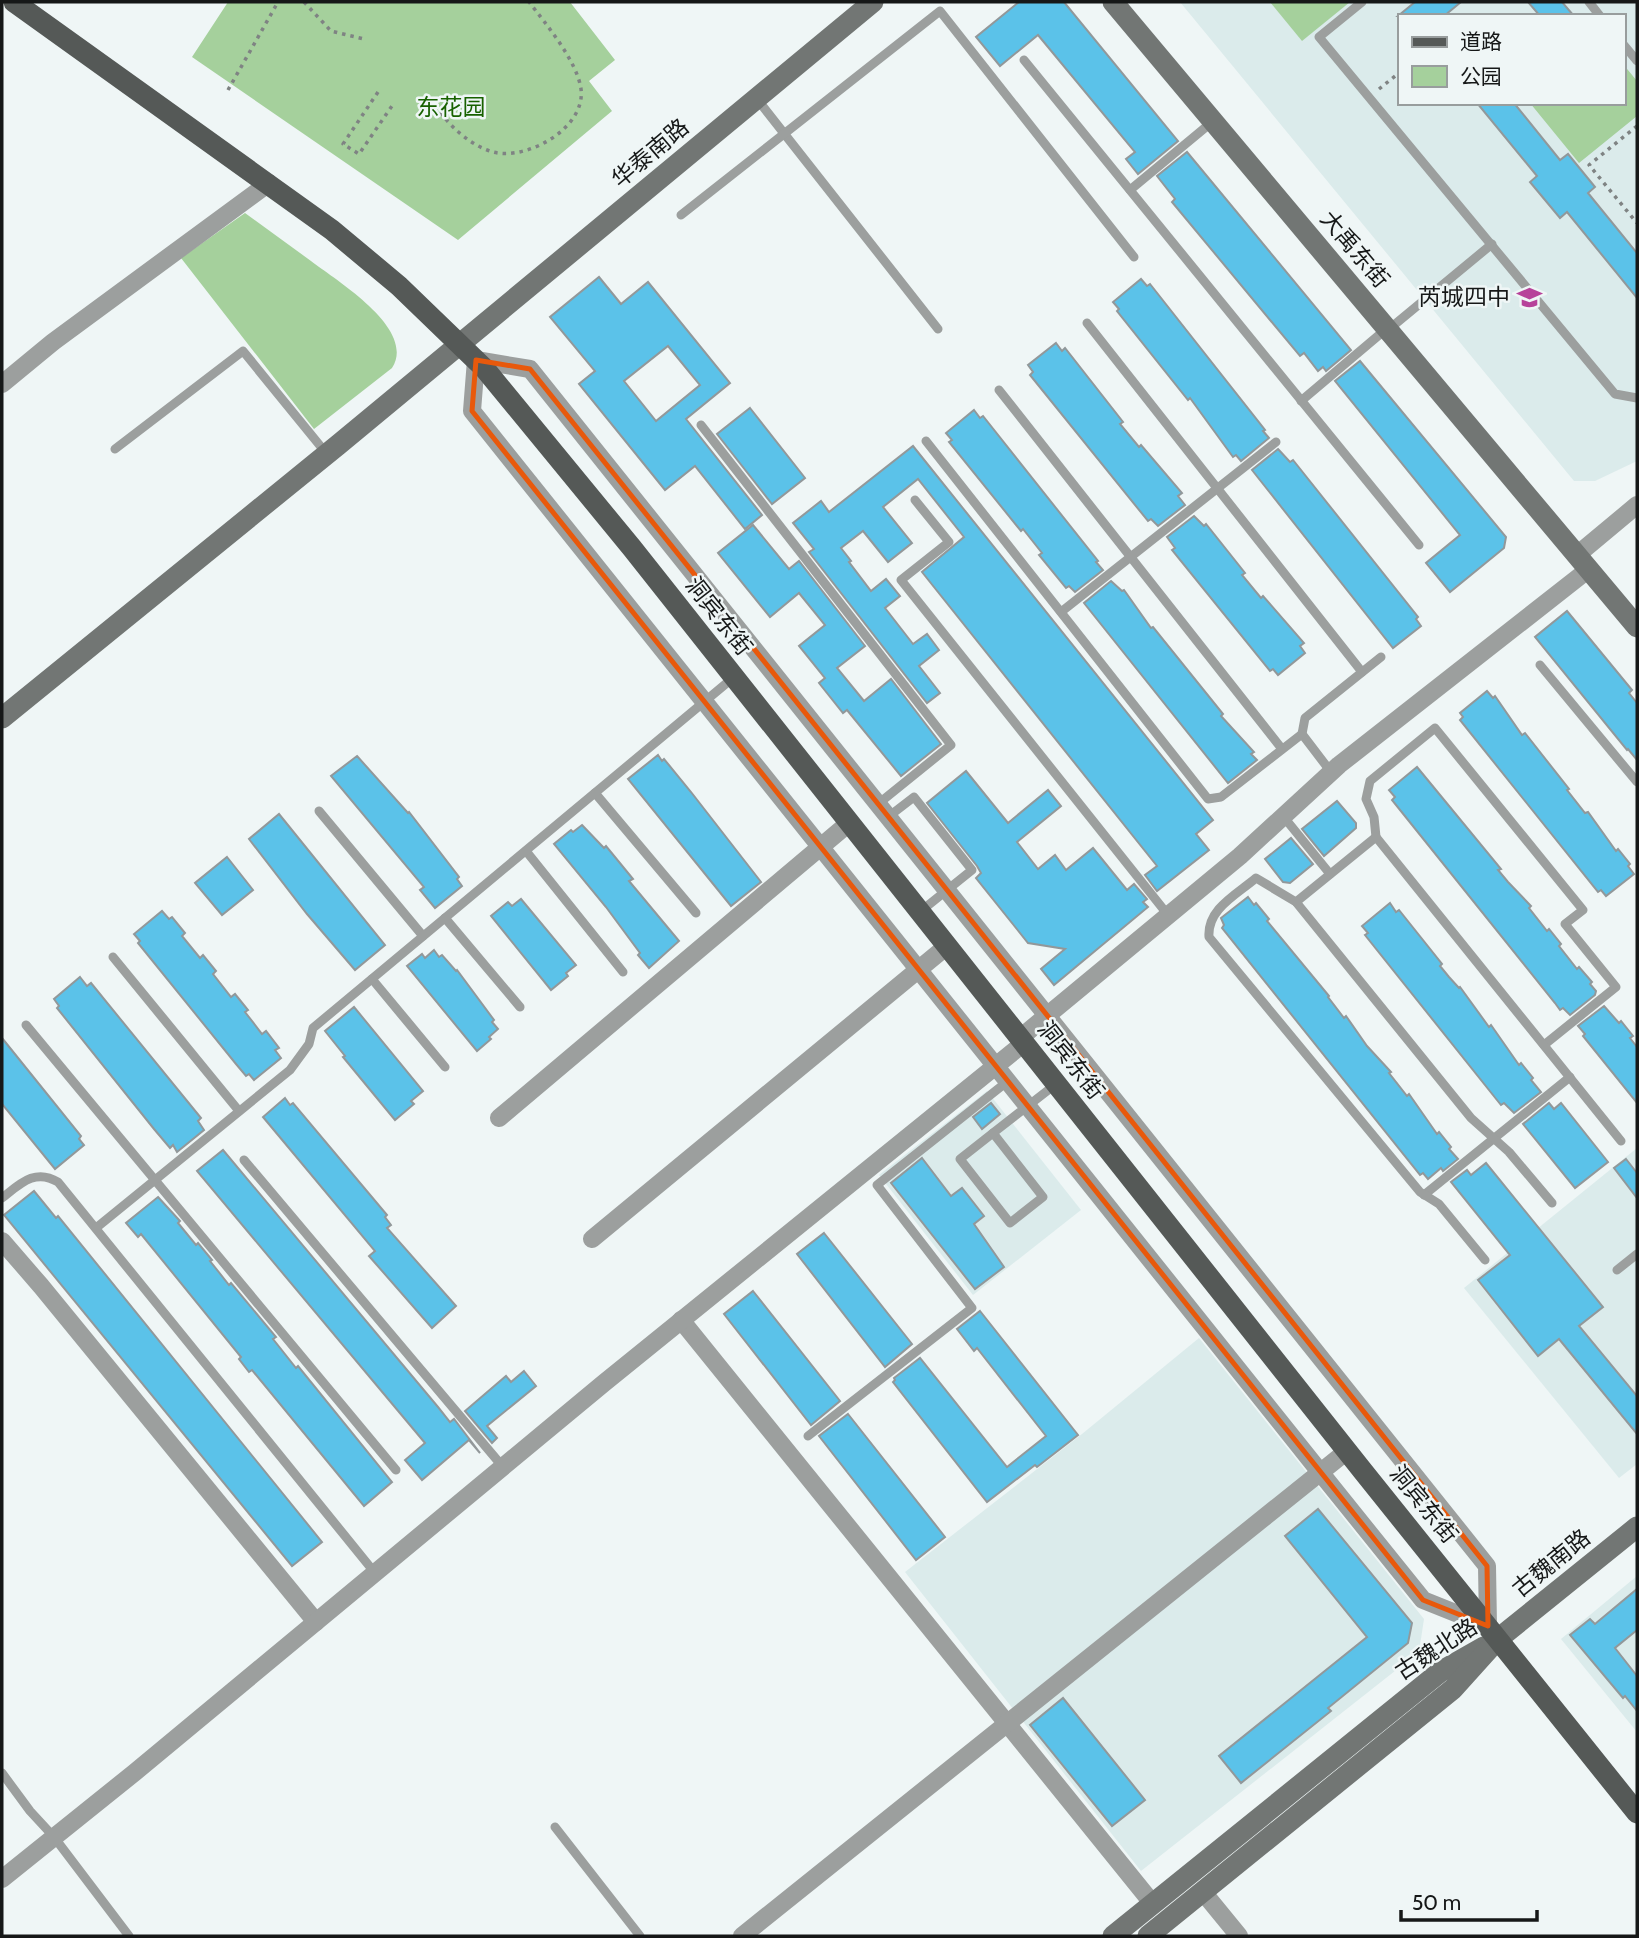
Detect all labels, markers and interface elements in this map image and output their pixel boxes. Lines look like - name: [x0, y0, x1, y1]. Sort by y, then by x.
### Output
- legend: [1398, 14, 1625, 105]
- text: 道路: [1460, 29, 1502, 54]
- text: 公园: [1460, 64, 1502, 89]
- park label: 东花园: [417, 93, 486, 121]
- street label: 华泰南路: [606, 113, 694, 193]
- street label: 大禹东街: [1315, 205, 1395, 293]
- place label: 芮城四中: [1418, 283, 1510, 311]
- school or university icon: 芮城四中: [1516, 283, 1544, 311]
- street label: 洞宾东街: [680, 571, 758, 661]
- street label: 洞宾东街: [1032, 1015, 1110, 1105]
- street label: 洞宾东街: [1384, 1459, 1464, 1549]
- street label: 古魏南路: [1506, 1523, 1596, 1603]
- street label: 古魏北路: [1390, 1612, 1482, 1686]
- scale bar: [1401, 1878, 1538, 1922]
- text: 50 m: [1412, 1890, 1461, 1915]

